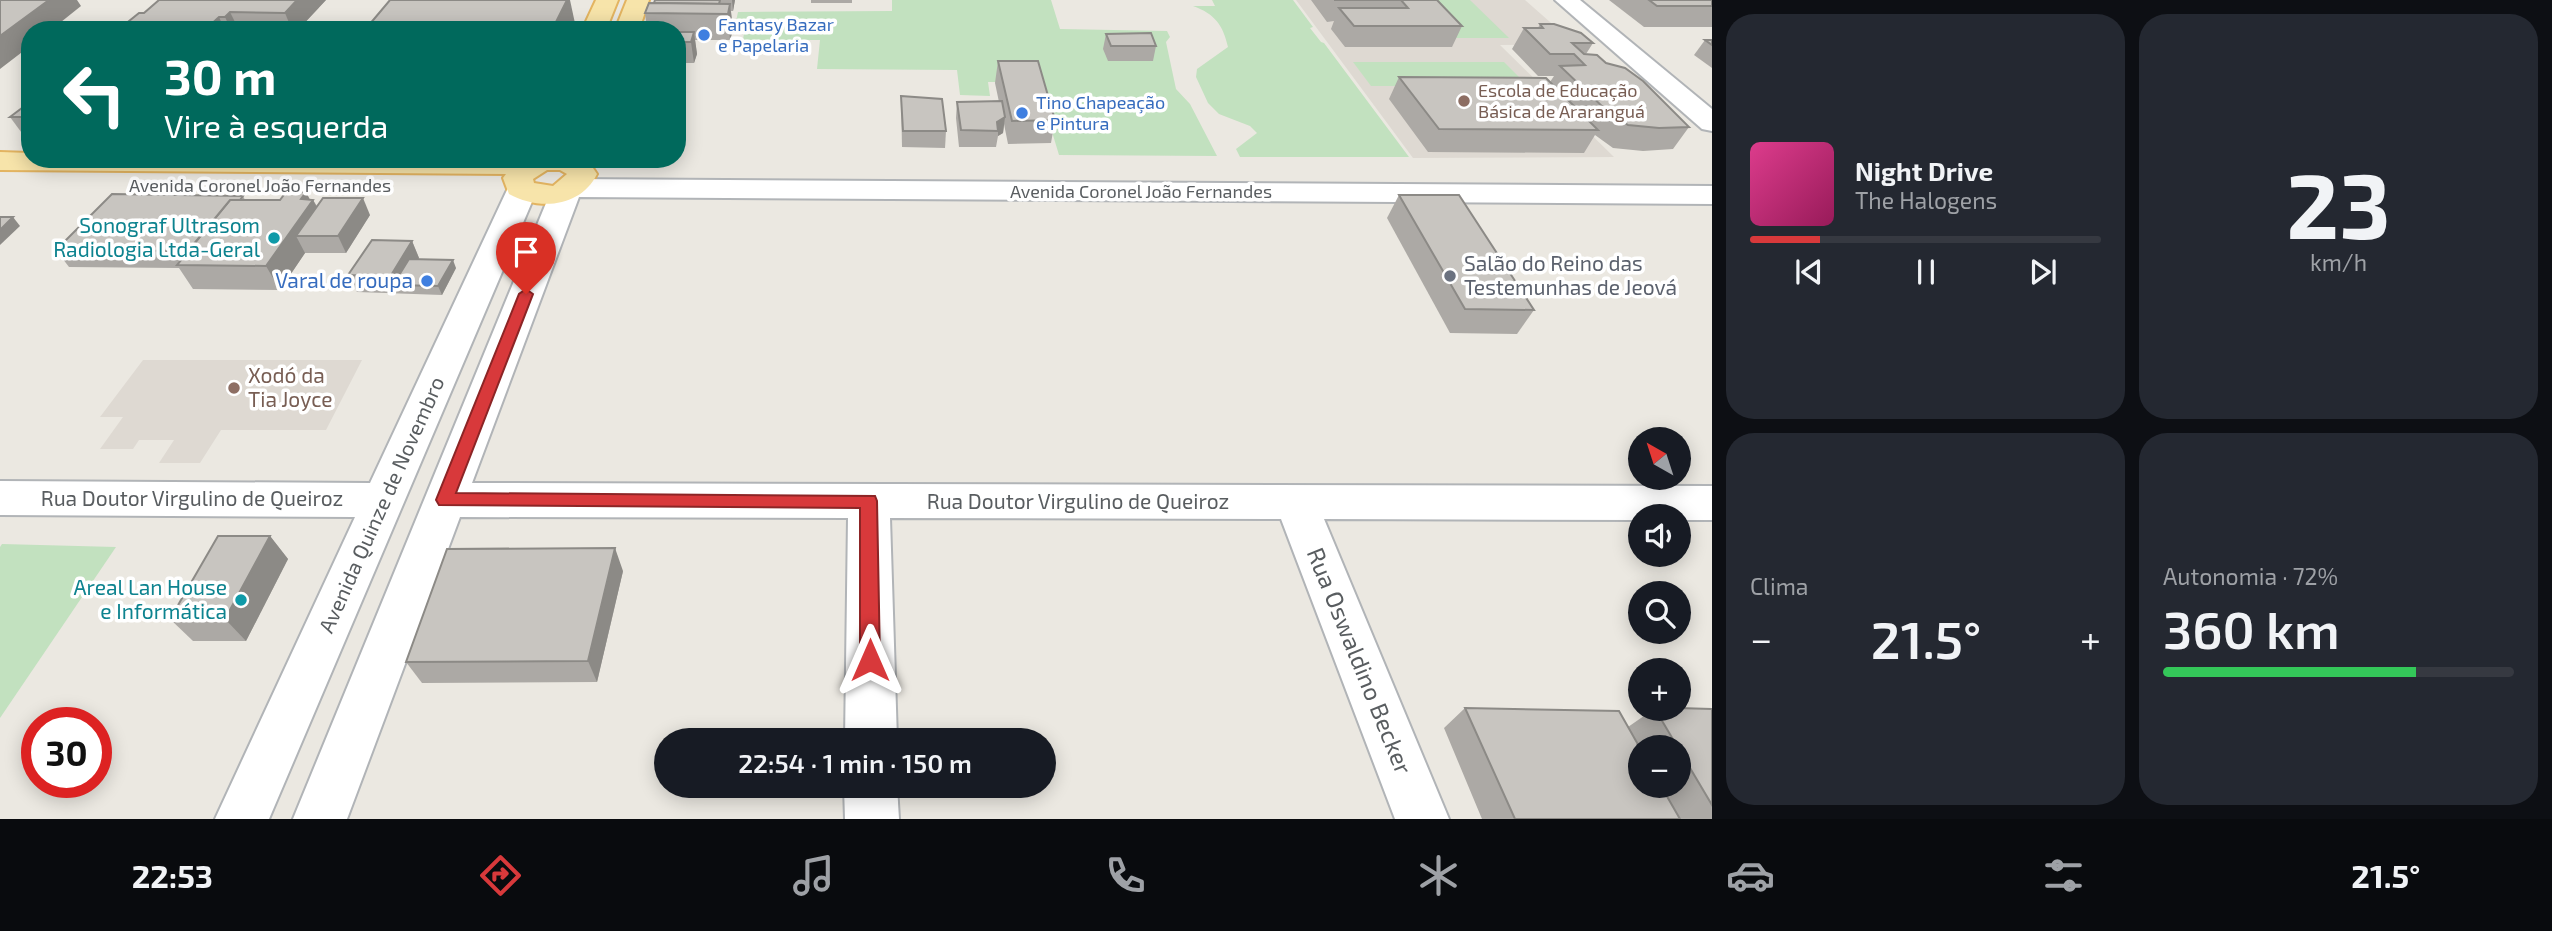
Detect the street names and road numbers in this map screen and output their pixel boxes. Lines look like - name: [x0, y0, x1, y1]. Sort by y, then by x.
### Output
- street label: Avenida Coronel João Fernandes: [129, 174, 391, 196]
- street label: Avenida Coronel João Fernandes: [1010, 180, 1272, 202]
- street label: Avenida Quinze de Novembro: [313, 372, 449, 637]
- street label: Rua Doutor Virgulino de Queiroz: [41, 485, 343, 511]
- street label: Rua Doutor Virgulino de Queiroz: [927, 488, 1229, 514]
- street label: Rua Oswaldino Becker: [1302, 543, 1419, 778]

